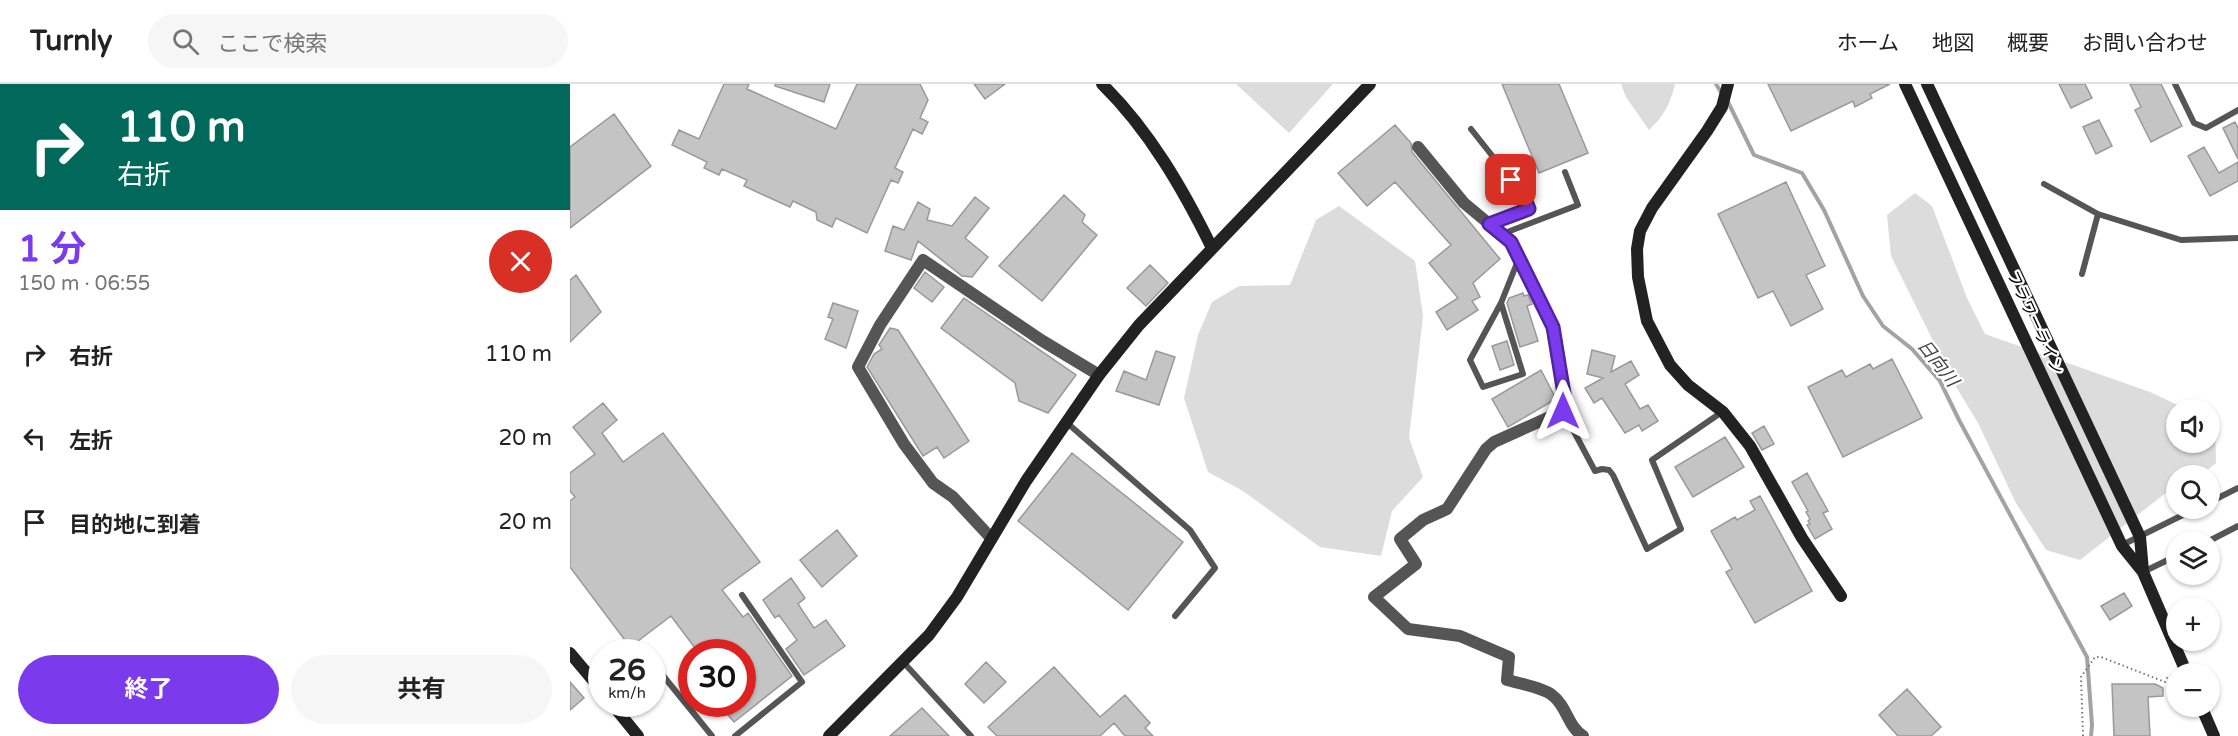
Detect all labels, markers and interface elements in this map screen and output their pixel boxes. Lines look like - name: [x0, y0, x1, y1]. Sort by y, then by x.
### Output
- search box: [148, 14, 568, 68]
- text: Turnly: [30, 24, 112, 58]
- icon: search: [169, 25, 202, 58]
- text: ここで検索: [217, 31, 327, 57]
- text: ホーム: [1837, 31, 1899, 56]
- text: 地図: [1932, 31, 1974, 56]
- text: 概要: [2007, 31, 2049, 56]
- text: お問い合わせ: [2082, 31, 2208, 56]
- text: 110 m: [117, 102, 246, 153]
- icon: right: [18, 108, 96, 186]
- pin: [1485, 154, 1536, 205]
- text: 右折: [117, 159, 171, 192]
- icon: arrive: [1494, 163, 1527, 196]
- text: 1 分: [18, 228, 86, 271]
- button: close: [489, 230, 552, 293]
- street label: フラワーライン: [2002, 268, 2068, 378]
- text: 150 m · 06:55: [18, 272, 150, 296]
- water label: 日向川: [1913, 335, 1965, 393]
- icon: right: [18, 338, 51, 371]
- text: 110 m: [485, 341, 552, 367]
- text: 右折: [69, 344, 113, 370]
- position arrow: [1531, 379, 1595, 443]
- map controls: [2166, 399, 2220, 717]
- button: sound: [2166, 399, 2220, 453]
- icon: left: [18, 422, 51, 455]
- text: 20 m: [498, 425, 552, 451]
- text: 左折: [69, 428, 113, 454]
- button: search: [2166, 465, 2220, 519]
- icon: arrive: [18, 506, 51, 539]
- text: 20 m: [498, 509, 552, 535]
- text: 目的地に到着: [69, 512, 201, 538]
- button: layers: [2166, 531, 2220, 585]
- button: +: [2166, 597, 2220, 651]
- speed limit sign: 30: [678, 639, 756, 717]
- text: 26: [608, 652, 646, 689]
- button: 終了: [18, 655, 279, 724]
- button: 共有: [291, 655, 552, 724]
- button: −: [2166, 663, 2220, 717]
- text: km/h: [608, 684, 646, 702]

